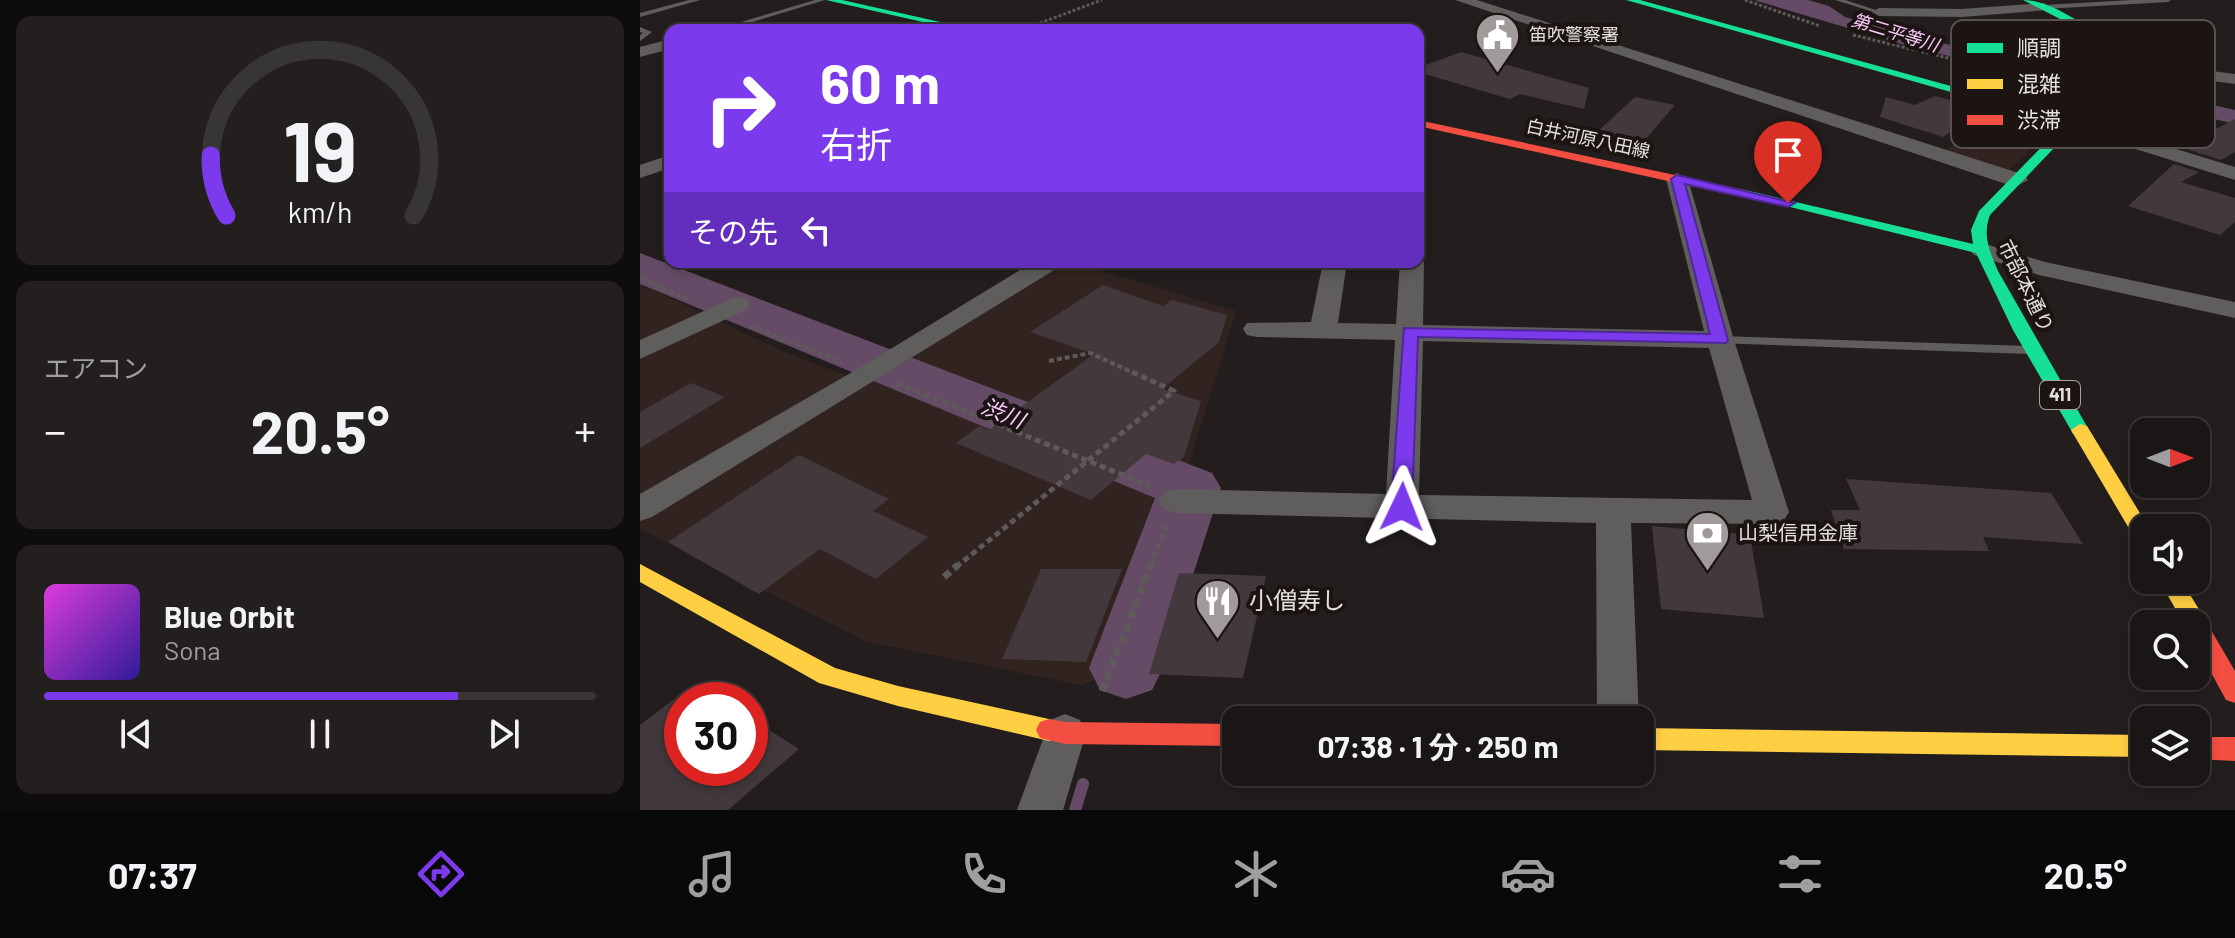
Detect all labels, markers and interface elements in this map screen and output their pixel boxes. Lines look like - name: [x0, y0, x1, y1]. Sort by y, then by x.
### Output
- water label: 第二平等川: [1849, 8, 1943, 56]
- public building icon: 笛吹警察署: [1474, 11, 1522, 74]
- legend: [1951, 20, 2215, 148]
- place label: 笛吹警察署: [1529, 23, 1619, 45]
- text: 順調: [2017, 34, 2061, 60]
- text: 60 m: [820, 48, 940, 115]
- icon: right: [688, 56, 792, 160]
- text: 混雑: [2017, 70, 2061, 96]
- text: 19: [283, 99, 357, 199]
- text: 渋滞: [2017, 106, 2061, 132]
- street label: 白井河原八田線: [1524, 114, 1652, 162]
- pin: [1754, 121, 1822, 203]
- text: 右折: [820, 122, 892, 165]
- icon: arrive: [1766, 133, 1810, 177]
- text: km/h: [288, 195, 352, 230]
- icon: left: [794, 208, 838, 252]
- text: その先: [688, 213, 778, 249]
- street label: 市部本通り: [1994, 235, 2060, 336]
- text: エアコン: [44, 352, 148, 383]
- road number: 411: [2040, 381, 2080, 409]
- water label: 渋川: [978, 392, 1030, 433]
- text: 20.5°: [251, 394, 389, 466]
- text: −: [44, 403, 66, 456]
- text: +: [574, 403, 596, 456]
- north arrow: [2130, 418, 2210, 498]
- map controls: [2130, 418, 2210, 786]
- position arrow: [1360, 465, 1444, 549]
- bank icon: 山梨信用金庫: [1683, 509, 1731, 572]
- button: sound: [2130, 514, 2210, 594]
- place label: 山梨信用金庫: [1738, 520, 1858, 544]
- restaurant icon: 小僧寿し: [1194, 577, 1242, 640]
- place label: 小僧寿し: [1249, 585, 1345, 614]
- text: Blue Orbit: [164, 598, 295, 634]
- button: search: [2130, 610, 2210, 690]
- text: Sona: [164, 634, 221, 665]
- speed limit sign: 30: [664, 682, 768, 786]
- button: layers: [2130, 706, 2210, 786]
- icon: previous: [114, 712, 158, 756]
- icon: pause: [298, 712, 342, 756]
- icon: next: [482, 712, 526, 756]
- text: 07:38 · 1 分 · 250 m: [1317, 728, 1559, 764]
- icon: directions: [413, 846, 469, 902]
- icon: music: [684, 846, 740, 902]
- icon: phone: [956, 846, 1012, 902]
- icon: climate: [1228, 846, 1284, 902]
- icon: car: [1500, 846, 1556, 902]
- icon: filters: [1772, 846, 1828, 902]
- text: 07:37: [108, 853, 197, 896]
- text: 20.5°: [2044, 853, 2127, 896]

